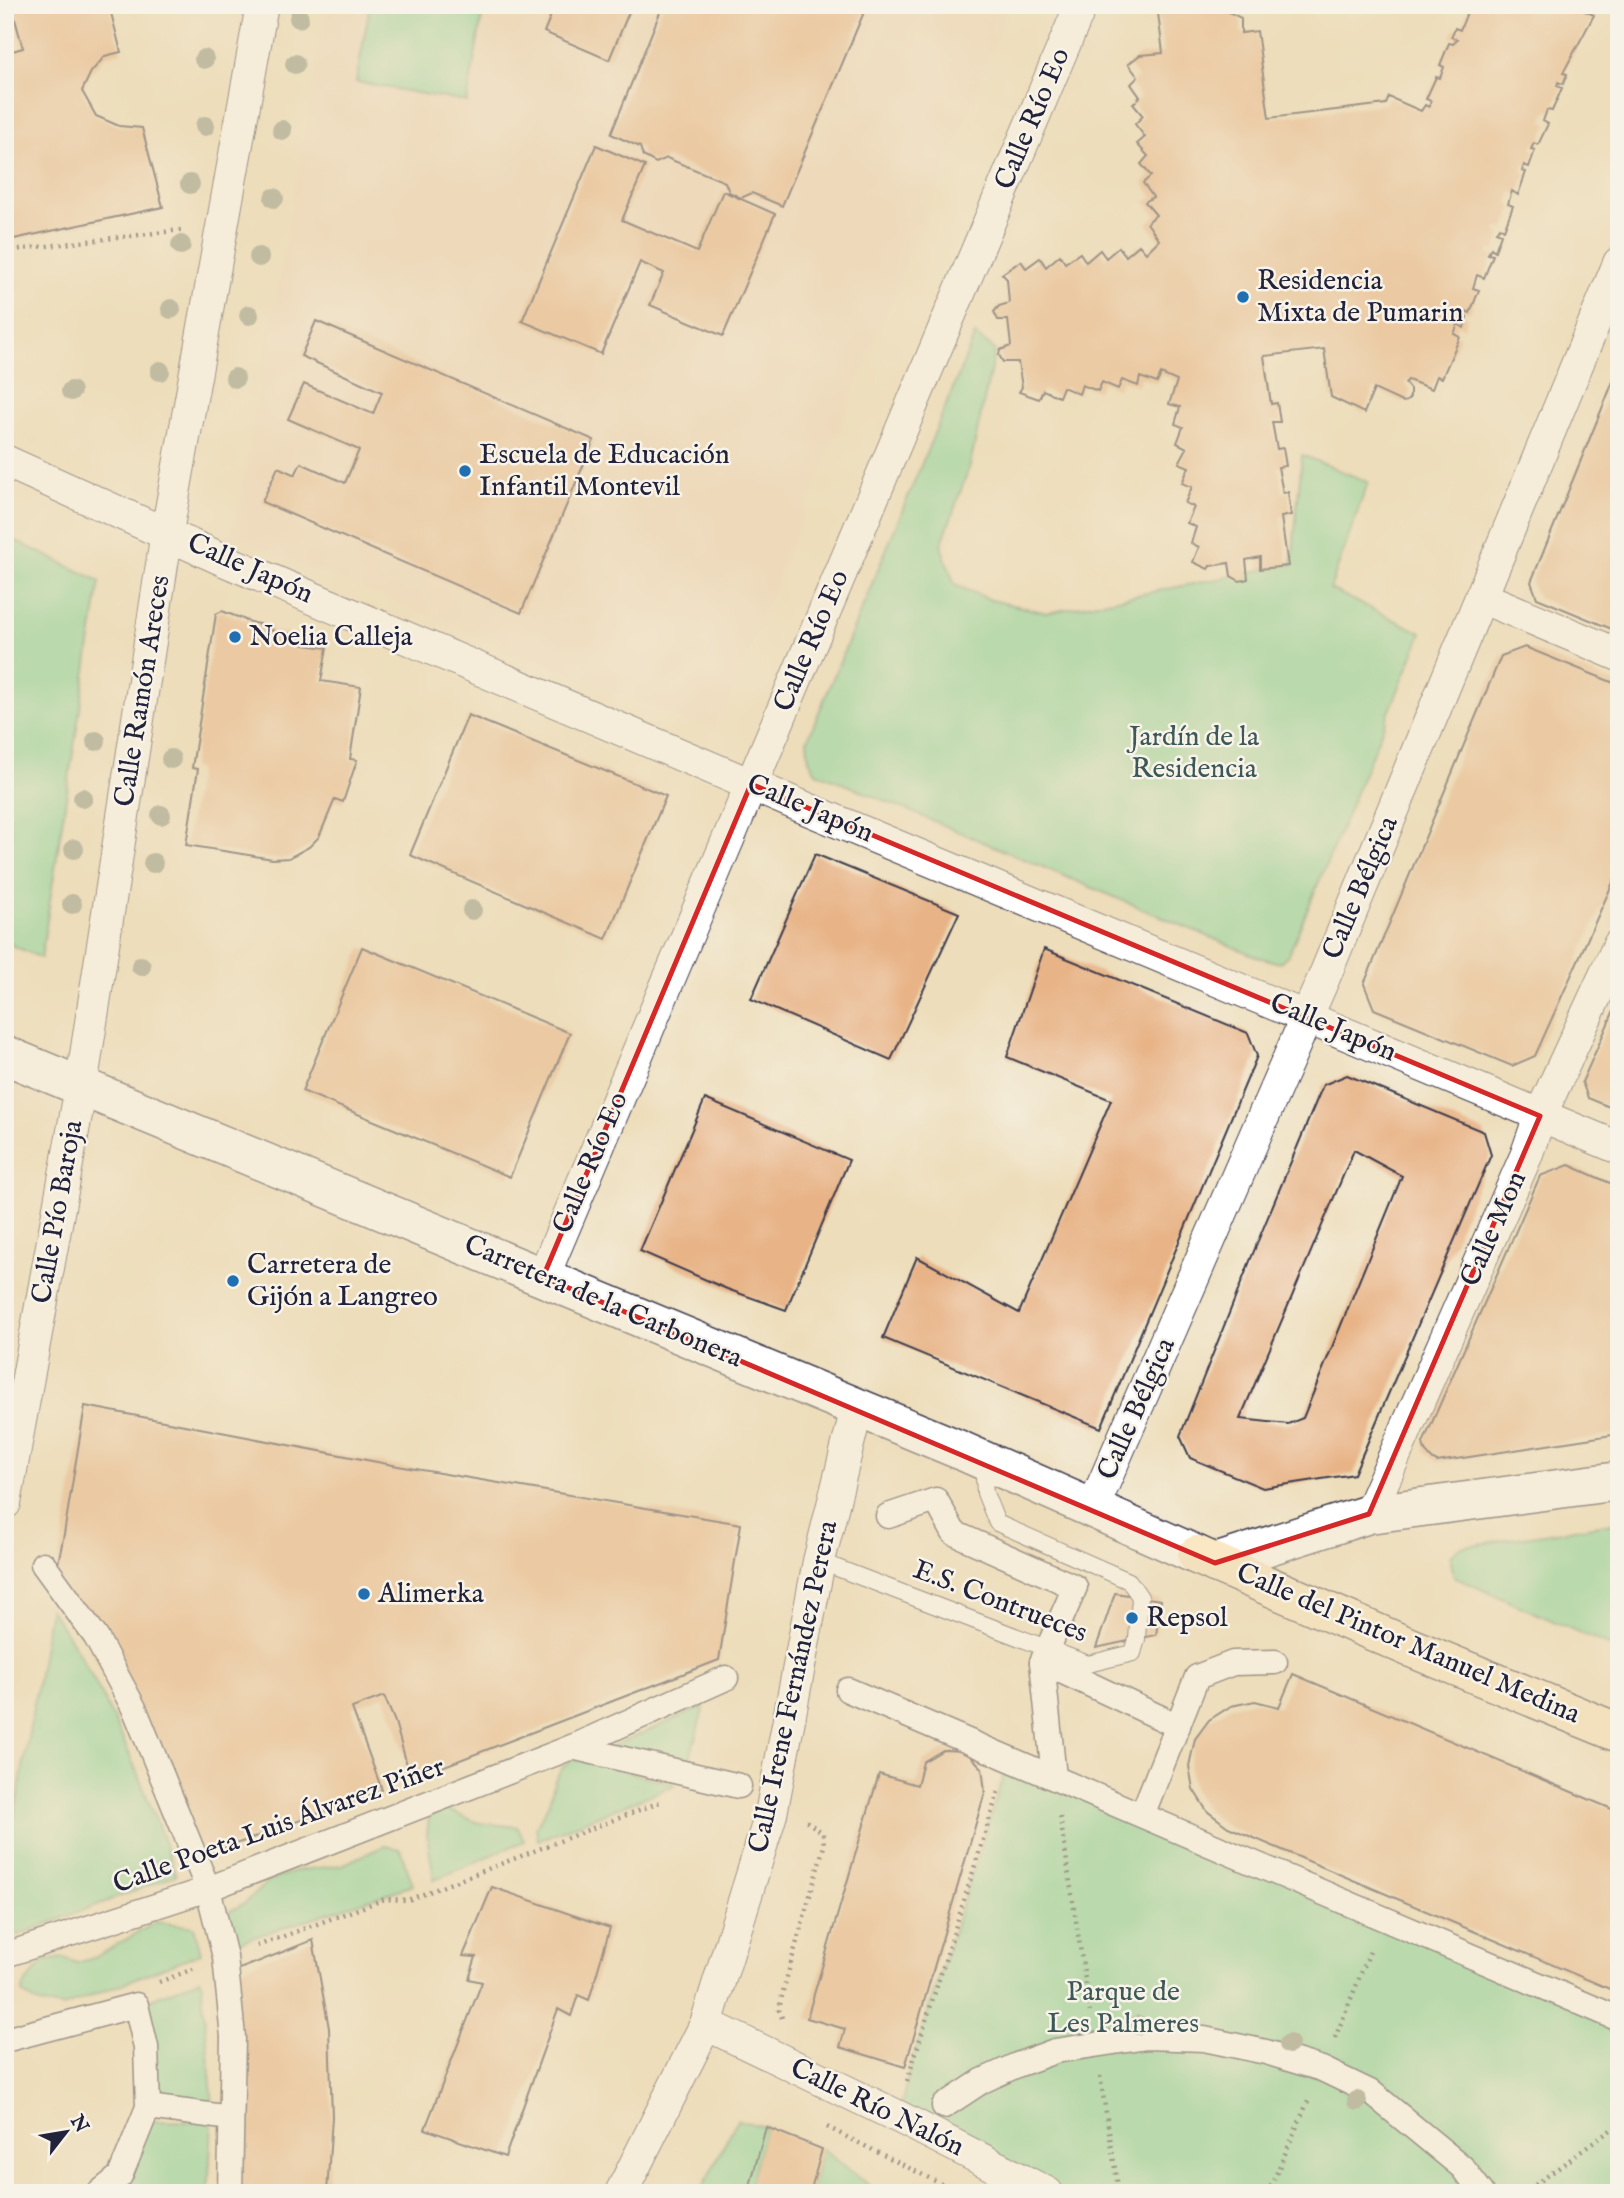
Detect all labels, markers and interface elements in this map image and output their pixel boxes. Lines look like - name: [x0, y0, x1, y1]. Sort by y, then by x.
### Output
- street label: Calle Río Eo: [987, 43, 1079, 195]
- place label: Residencia Mixta de Pumarin: [1257, 264, 1463, 331]
- marker: Residencia Mixta de Pumarin: [1235, 289, 1251, 305]
- place label: Escuela de Educación Infantil Montevil: [479, 438, 730, 505]
- marker: Escuela de Educación Infantil Montevil: [457, 463, 473, 479]
- street label: Calle Japón: [182, 526, 318, 612]
- street label: Calle Río Eo: [766, 565, 858, 717]
- street label: Calle Ramón Areces: [107, 573, 179, 809]
- place label: Noelia Calleja: [249, 620, 414, 655]
- marker: Noelia Calleja: [227, 629, 243, 645]
- park label: Jardín de la Residencia: [1126, 720, 1260, 787]
- street label: Calle Japón: [741, 767, 879, 851]
- street label: Calle Bélgica: [1315, 810, 1407, 965]
- street label: Calle Japón: [1264, 986, 1402, 1070]
- street label: Calle Río Eo: [545, 1087, 637, 1239]
- street label: Calle Pío Baroja: [25, 1117, 92, 1306]
- street label: Calle Mon: [1453, 1166, 1535, 1292]
- street label: Carretera de la Carbonera: [459, 1228, 748, 1377]
- place label: Carretera de Gijón a Langreo: [247, 1248, 438, 1315]
- marker: Carretera de Gijón a Langreo: [225, 1273, 241, 1289]
- street label: Calle Bélgica: [1090, 1332, 1184, 1486]
- street label: Calle Irene Fernández Perera: [742, 1517, 847, 1856]
- street label: E.S. Contrueces: [908, 1553, 1092, 1651]
- street label: Calle del Pintor Manuel Medina: [1231, 1556, 1586, 1733]
- place label: Alimerka: [377, 1577, 485, 1612]
- marker: Alimerka: [356, 1586, 372, 1602]
- place label: Repsol: [1146, 1601, 1228, 1636]
- marker: Repsol: [1124, 1610, 1140, 1626]
- street label: Calle Poeta Luis Álvarez Piñer: [108, 1749, 450, 1902]
- park label: Parque de Les Palmeres: [1047, 1975, 1199, 2042]
- street label: Calle Río Nalón: [784, 2051, 970, 2165]
- north arrow: [32, 2096, 102, 2166]
- text: N: [64, 2110, 94, 2138]

